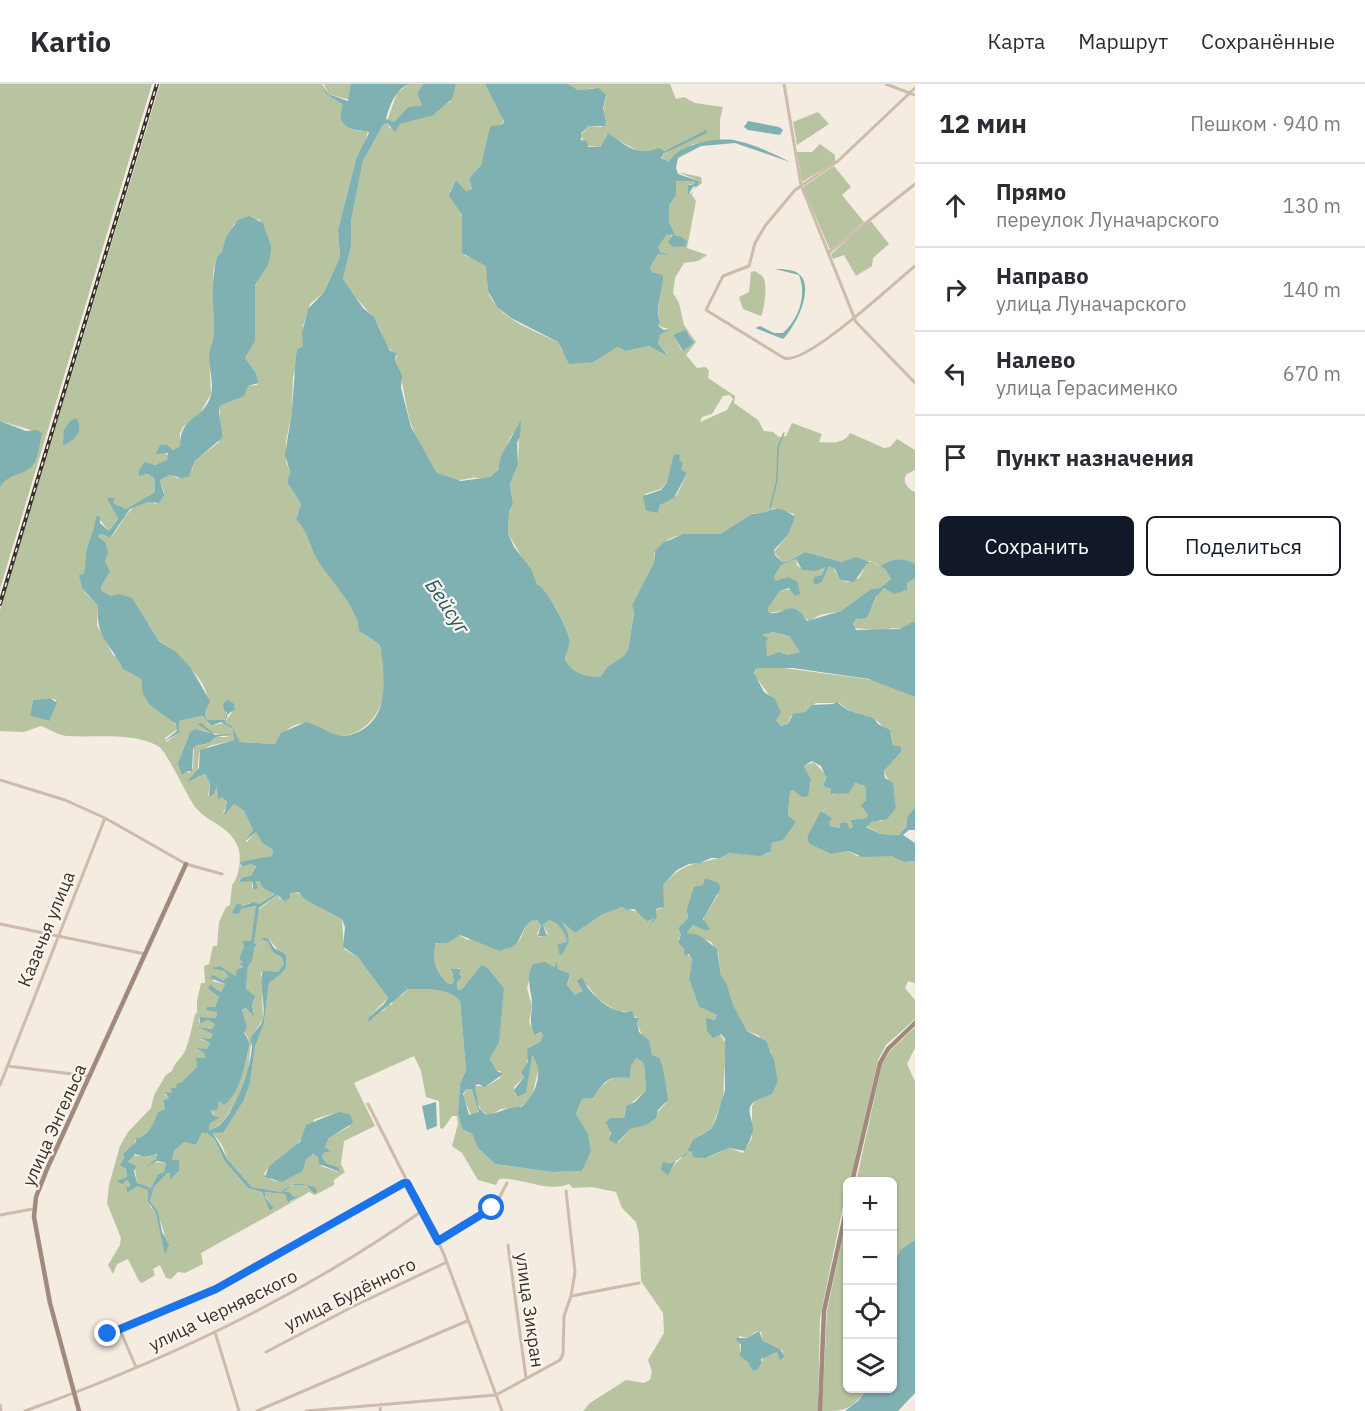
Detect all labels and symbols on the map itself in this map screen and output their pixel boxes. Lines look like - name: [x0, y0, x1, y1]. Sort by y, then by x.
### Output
- water label: Бейсуг: [420, 573, 477, 640]
- street label: Казачья улица: [12, 868, 80, 990]
- street label: улица Энгельса: [17, 1060, 91, 1190]
- route start: [478, 1194, 504, 1220]
- street label: улица Зикран: [511, 1251, 549, 1369]
- street label: улица Будённого: [280, 1252, 420, 1336]
- street label: улица Чернявского: [145, 1264, 301, 1356]
- route end: [94, 1320, 120, 1346]

